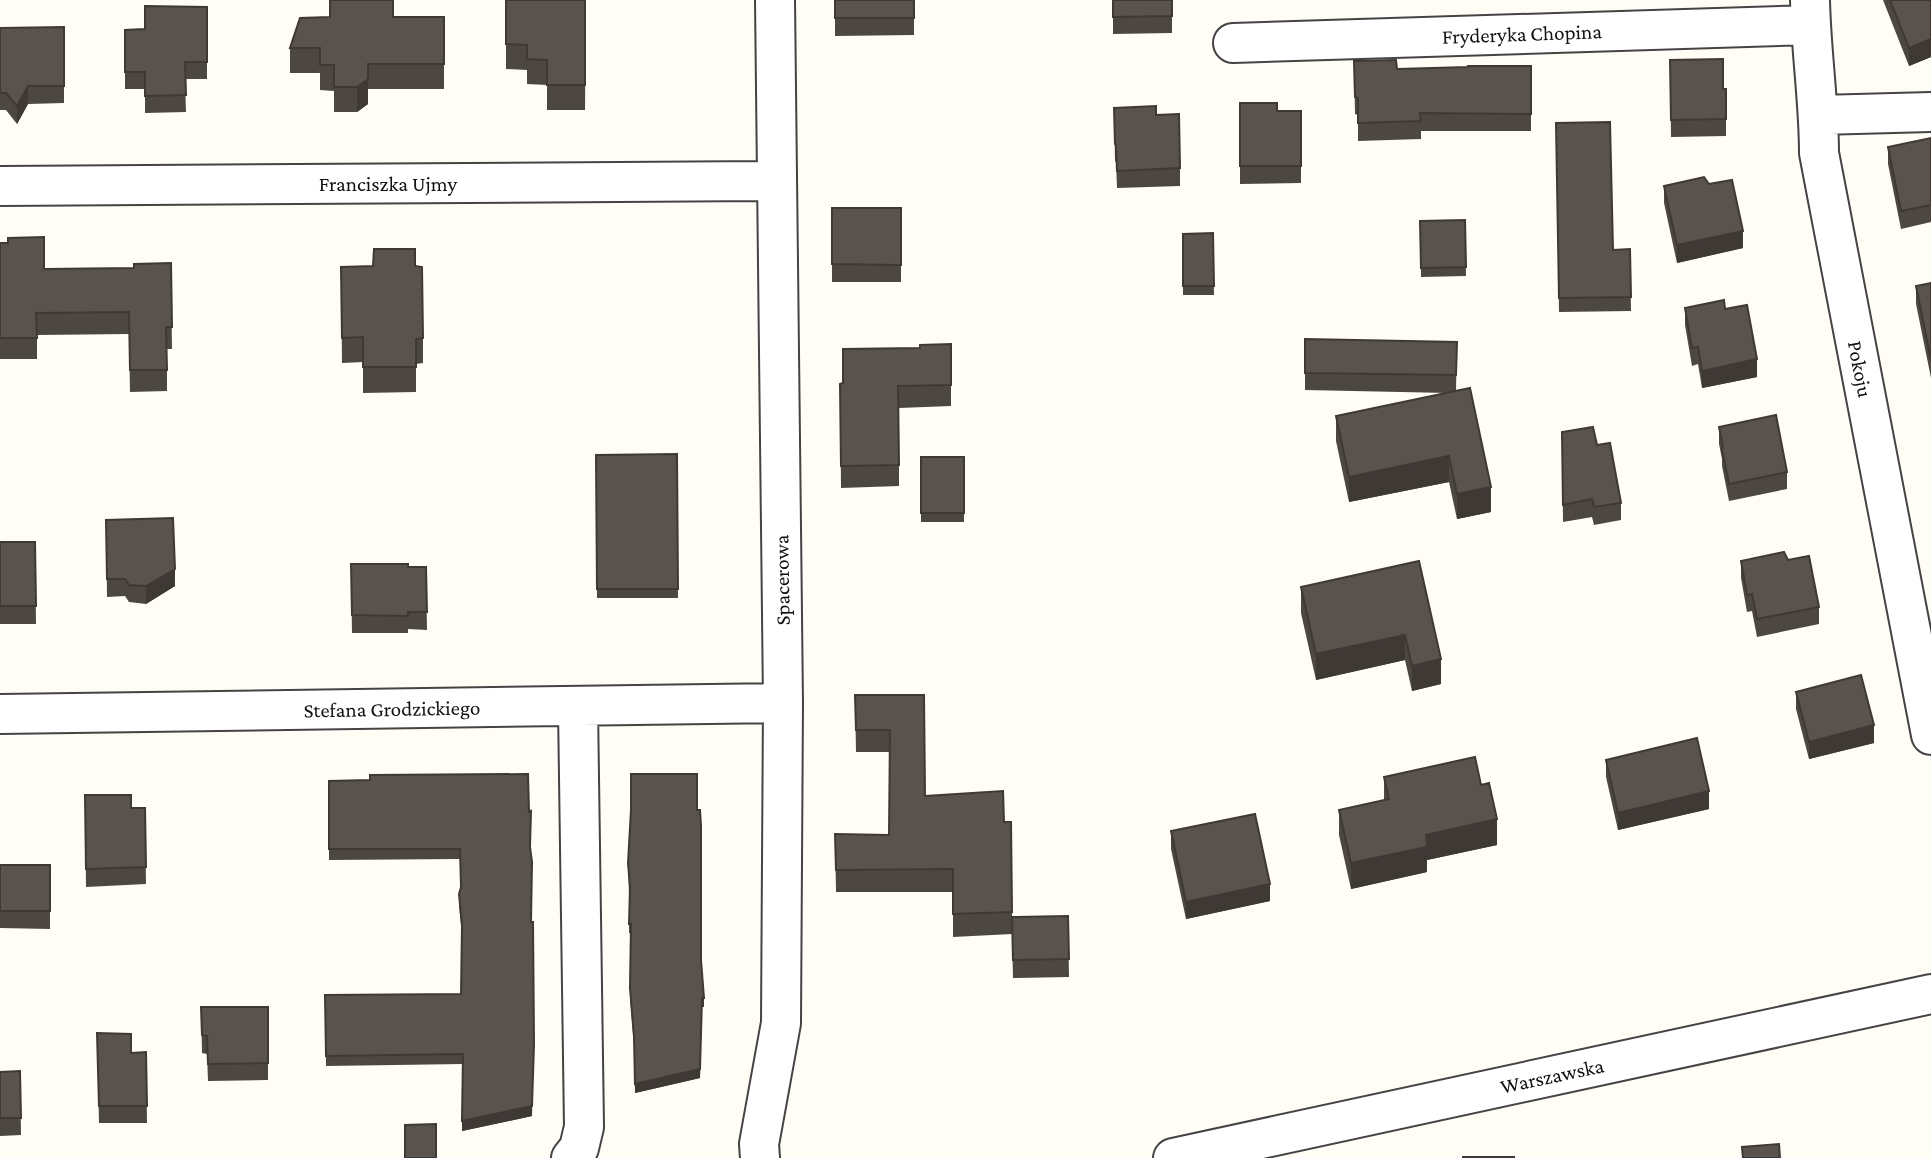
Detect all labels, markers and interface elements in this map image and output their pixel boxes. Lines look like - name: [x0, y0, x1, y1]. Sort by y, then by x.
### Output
- street label: Fryderyka Chopina: [1442, 19, 1603, 49]
- street label: Franciszka Ujmy: [319, 172, 458, 196]
- street label: Pokoju: [1843, 339, 1877, 399]
- street label: Spacerowa: [769, 534, 795, 626]
- street label: Stefana Grodzickiego: [303, 695, 481, 723]
- street label: Warszawska: [1498, 1053, 1606, 1099]

